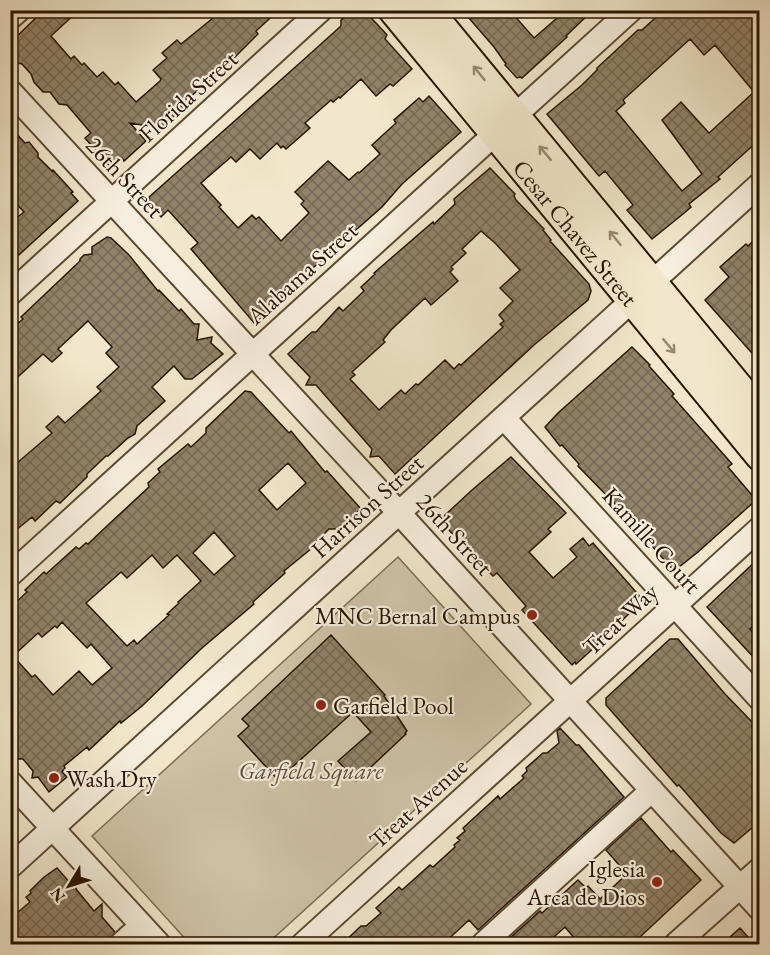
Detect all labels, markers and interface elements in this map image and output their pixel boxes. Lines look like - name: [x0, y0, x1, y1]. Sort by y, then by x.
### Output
- street label: Florida Street: [132, 43, 244, 149]
- one-way arrow: [472, 65, 485, 81]
- street label: 26th Street: [79, 130, 171, 225]
- one-way arrow: [538, 146, 552, 161]
- street label: Cesar Chavez Street: [506, 153, 646, 313]
- street label: Alabama Street: [239, 215, 364, 332]
- one-way arrow: [608, 231, 622, 246]
- one-way arrow: [663, 338, 676, 354]
- street label: Harrison Street: [304, 447, 430, 565]
- street label: Kamille Court: [596, 480, 708, 600]
- street label: 26th Street: [410, 486, 500, 582]
- street label: Treat Way: [576, 576, 665, 662]
- place label: MNC Bernal Campus: [315, 600, 520, 631]
- marker: MNC Bernal Campus: [525, 608, 539, 622]
- place label: Garfield Pool: [333, 690, 454, 721]
- marker: Garfield Pool: [314, 698, 328, 712]
- street label: Treat Avenue: [362, 751, 474, 855]
- park label: Garfield Square: [239, 755, 384, 787]
- place label: Wash Dry: [66, 763, 157, 794]
- marker: Wash Dry: [47, 771, 61, 785]
- place label: Iglesia Arca de Dios: [526, 853, 645, 912]
- north arrow: [39, 856, 99, 916]
- marker: Iglesia Arca de Dios: [650, 875, 664, 889]
- text: N: [45, 883, 70, 906]

